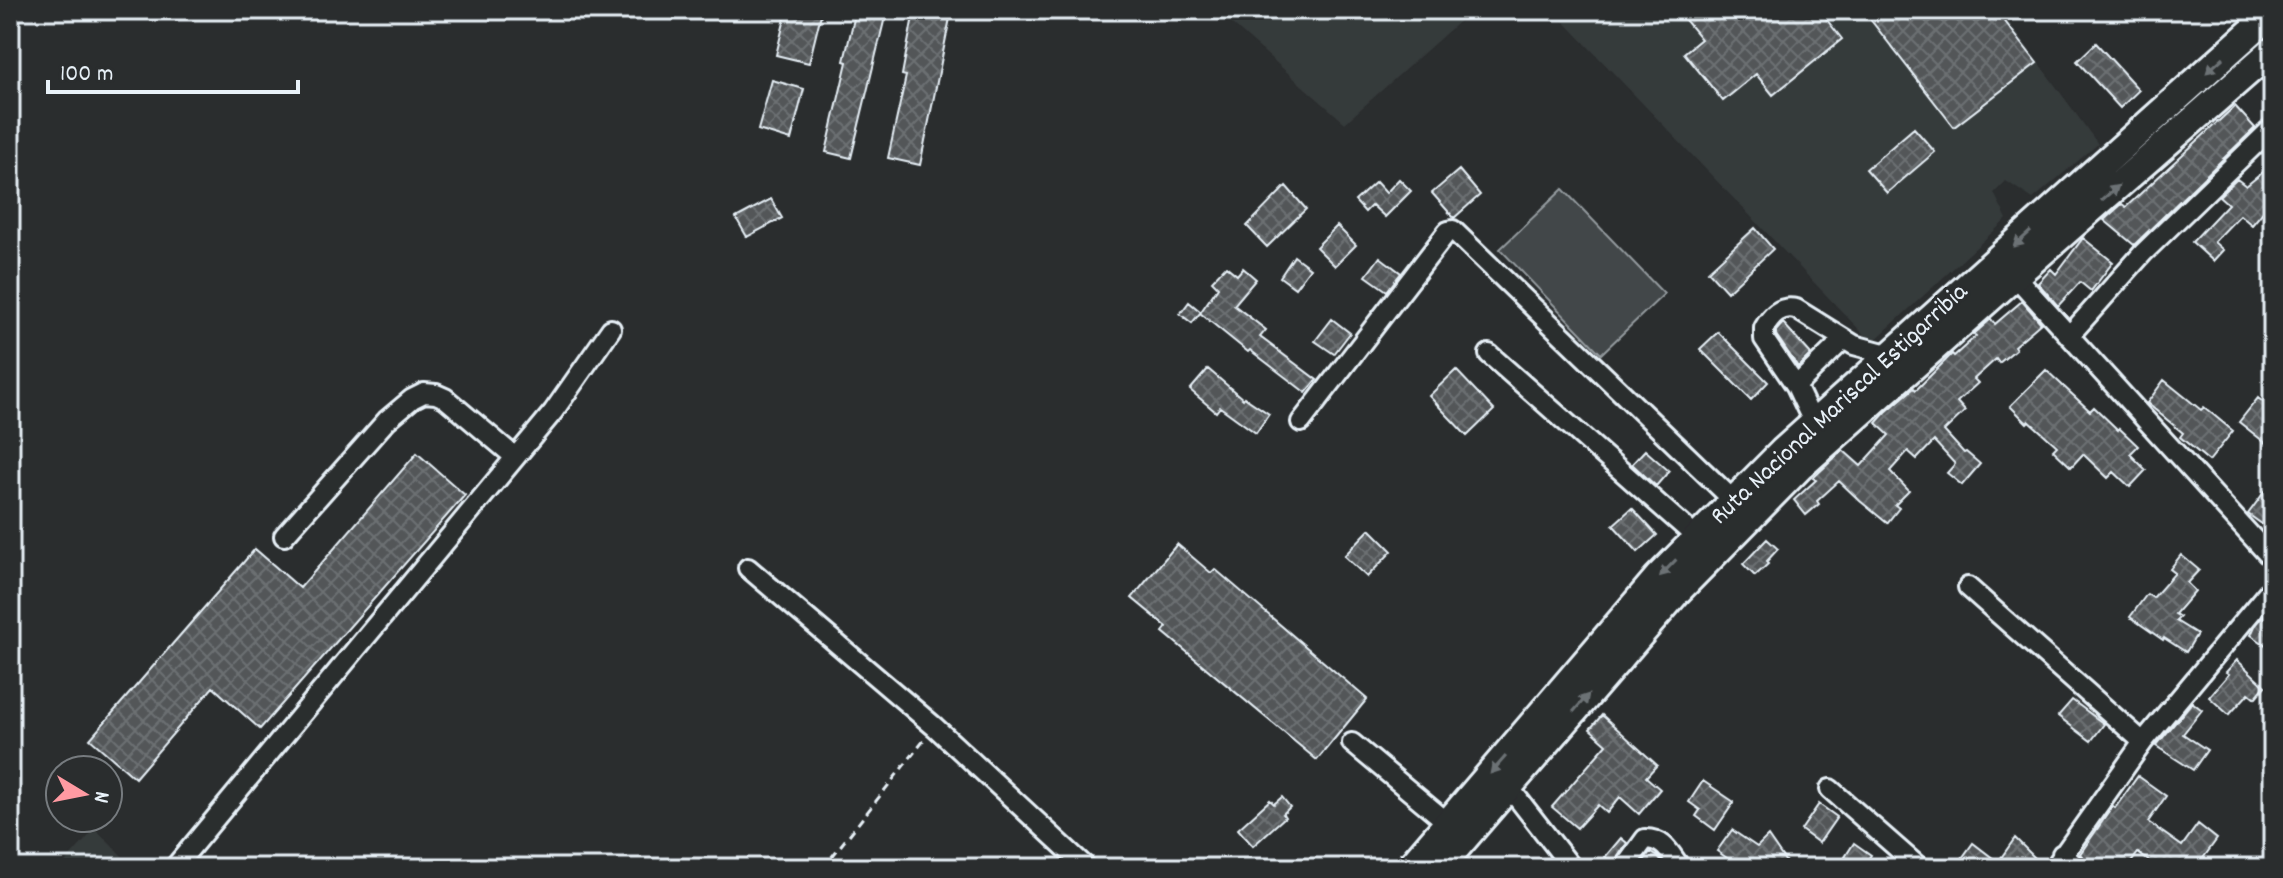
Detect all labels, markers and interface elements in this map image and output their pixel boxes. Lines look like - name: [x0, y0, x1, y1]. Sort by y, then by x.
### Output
- scale bar: [48, 44, 298, 94]
- one-way arrow: [2206, 55, 2225, 73]
- text: 100 m: [60, 58, 113, 92]
- one-way arrow: [2100, 184, 2119, 202]
- one-way arrow: [2013, 230, 2033, 247]
- street label: Ruta Nacional Mariscal Estigarribia: [1703, 275, 1978, 535]
- one-way arrow: [1659, 558, 1677, 577]
- one-way arrow: [1571, 693, 1589, 712]
- north arrow: [44, 754, 124, 834]
- one-way arrow: [1490, 754, 1507, 774]
- text: N: [84, 789, 116, 805]

